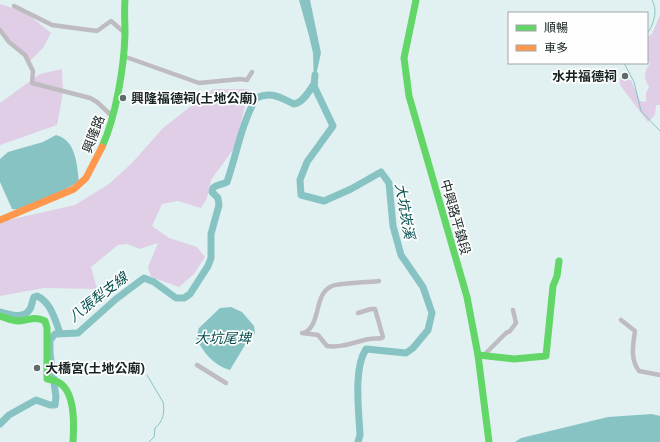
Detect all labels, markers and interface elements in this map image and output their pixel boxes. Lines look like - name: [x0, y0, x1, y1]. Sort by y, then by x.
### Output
- legend: [508, 12, 648, 64]
- text: 順暢: [544, 20, 568, 35]
- text: 車多: [544, 40, 568, 55]
- place label: 水井福德祠: [552, 68, 617, 85]
- marker: 水井福德祠: [620, 71, 630, 81]
- place label: 興隆福德祠(土地公廟): [131, 90, 257, 107]
- marker: 興隆福德祠(土地公廟): [118, 93, 128, 103]
- street label: 興隆路: [79, 113, 108, 155]
- street label: 中興路平鎮段: [437, 177, 474, 257]
- water label: 大坑崁溪: [391, 182, 419, 242]
- water label: 八張犁支線: [65, 267, 133, 326]
- water label: 大坑尾埤: [195, 329, 253, 347]
- place label: 大橋宮(土地公廟): [45, 360, 145, 377]
- marker: 大橋宮(土地公廟): [32, 363, 42, 373]

